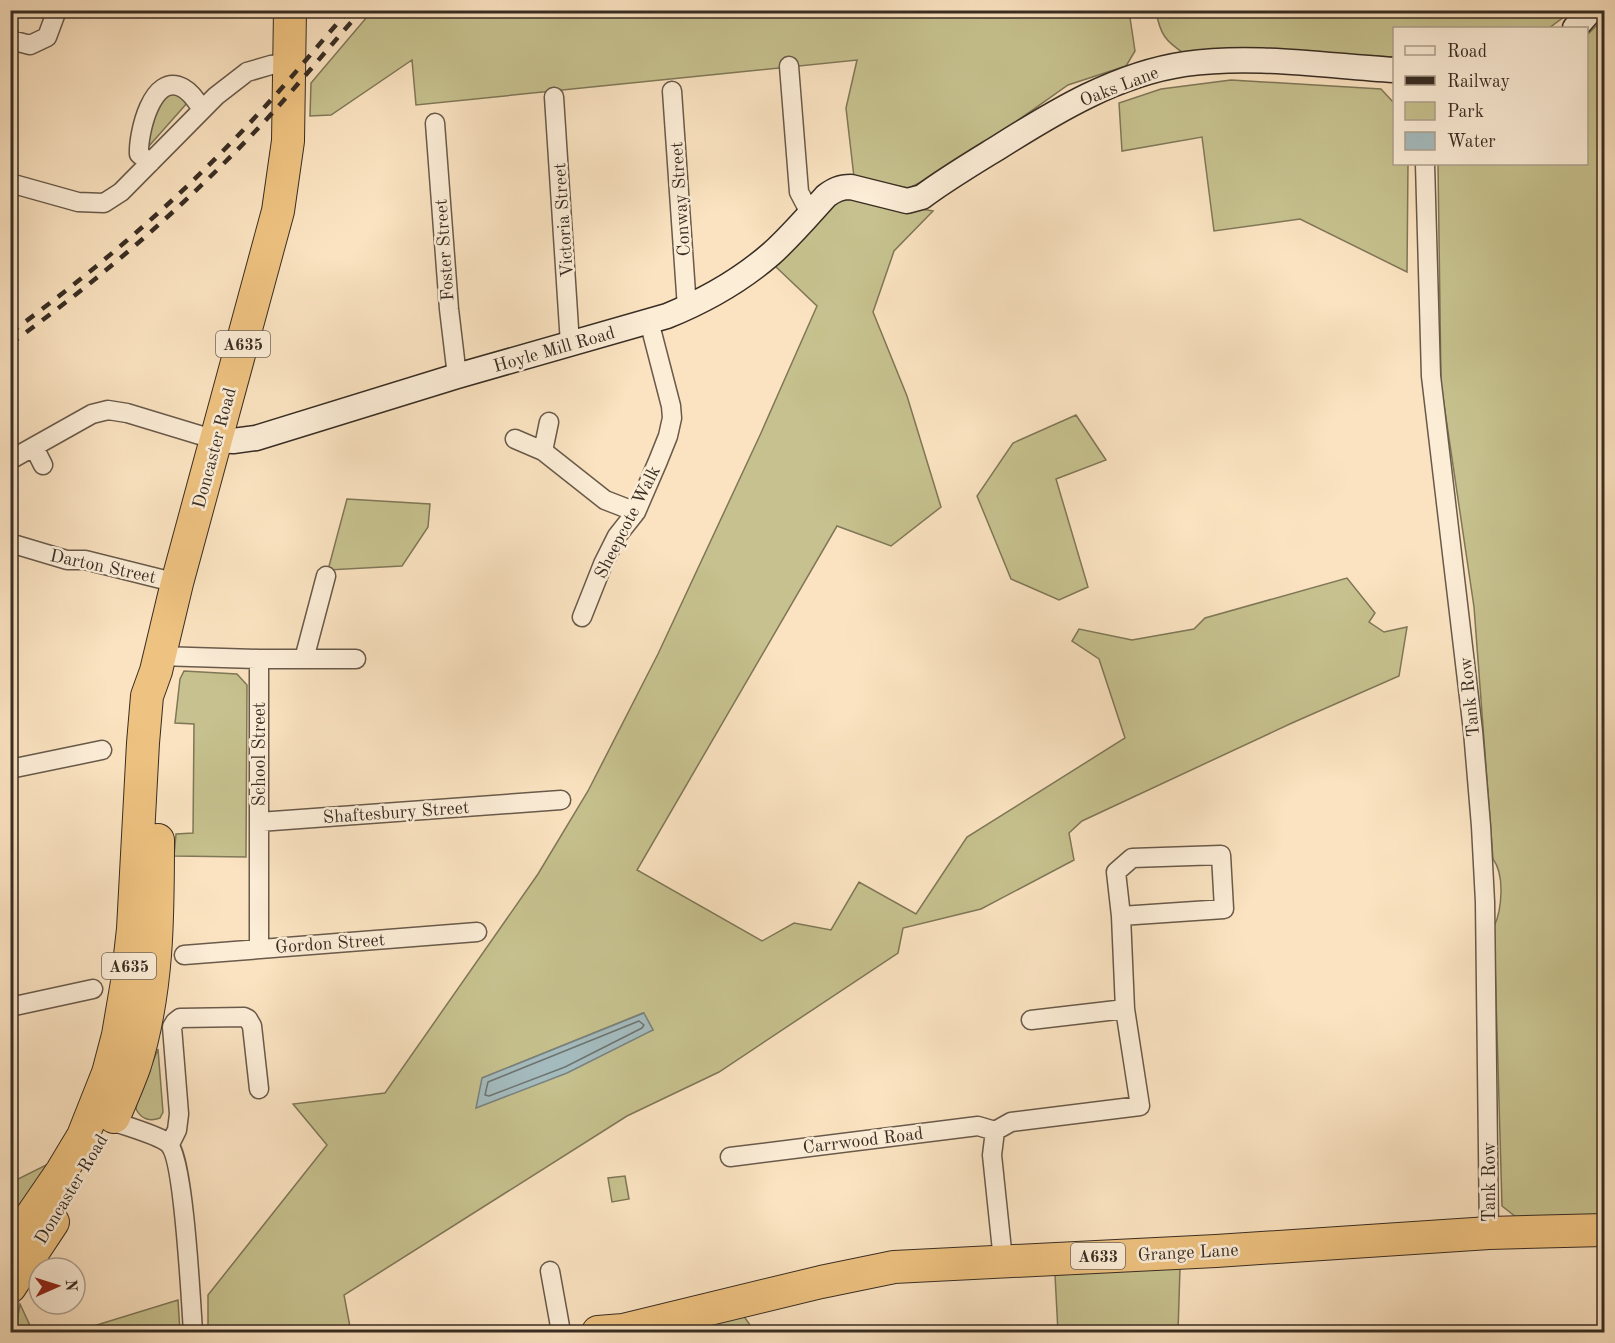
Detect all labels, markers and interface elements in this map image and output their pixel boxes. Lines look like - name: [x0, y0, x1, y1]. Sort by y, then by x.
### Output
- legend: [1393, 27, 1588, 165]
- text: Road: [1447, 43, 1487, 61]
- street label: Oaks Lane: [1078, 64, 1161, 110]
- text: Railway: [1447, 73, 1510, 91]
- text: Park: [1447, 103, 1484, 121]
- text: Water: [1447, 133, 1496, 151]
- street label: Conway Street: [668, 141, 694, 257]
- street label: Victoria Street: [551, 162, 577, 278]
- street label: Foster Street: [432, 198, 458, 302]
- street label: Hoyle Mill Road: [491, 324, 617, 376]
- road number: A635: [216, 331, 270, 357]
- street label: Doncaster Road: [190, 386, 240, 511]
- street label: Sheepcote Walk: [592, 463, 664, 582]
- street label: Darton Street: [48, 547, 157, 587]
- street label: Tank Row: [1457, 656, 1483, 738]
- street label: School Street: [251, 702, 269, 806]
- street label: Shaftesbury Street: [322, 799, 470, 827]
- street label: Gordon Street: [275, 931, 386, 957]
- road number: A635: [102, 953, 156, 979]
- street label: Carrwood Road: [802, 1125, 924, 1157]
- street label: Doncaster Road: [32, 1132, 112, 1247]
- street label: Tank Row: [1481, 1142, 1499, 1222]
- street label: Grange Lane: [1137, 1241, 1239, 1265]
- road number: A633: [1071, 1243, 1125, 1269]
- north arrow: [27, 1256, 87, 1316]
- text: N: [62, 1279, 78, 1293]

